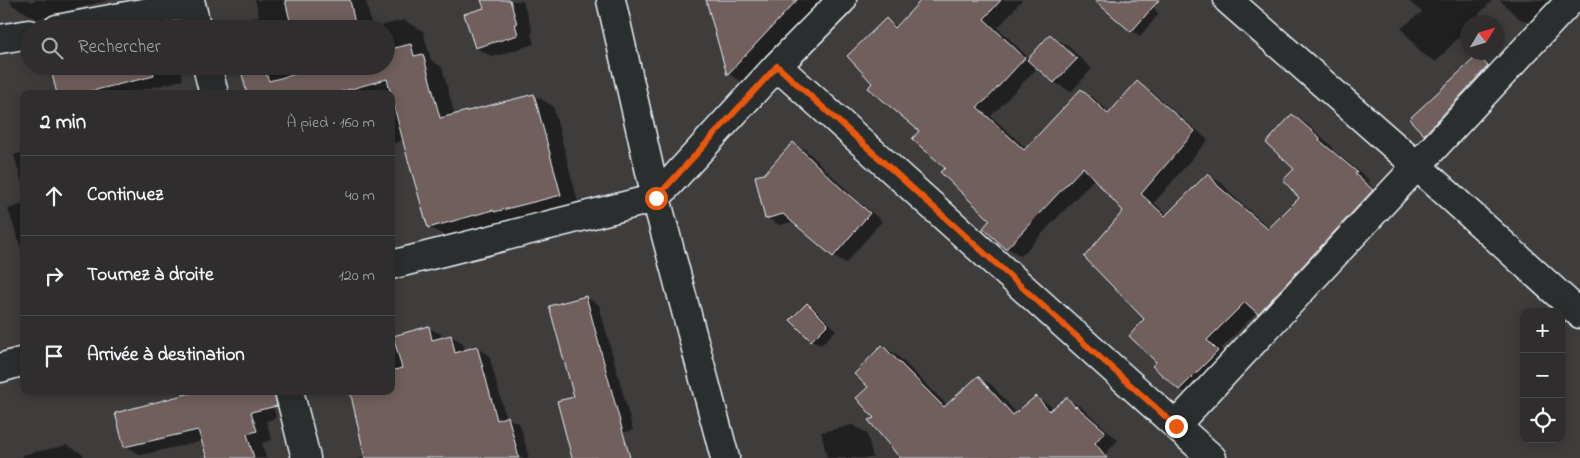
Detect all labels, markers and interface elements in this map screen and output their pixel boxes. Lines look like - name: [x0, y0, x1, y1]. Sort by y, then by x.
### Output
- north arrow: [1460, 15, 1505, 60]
- search box: [20, 20, 395, 75]
- icon: search: [38, 34, 66, 62]
- text: Rechercher: [78, 34, 161, 61]
- text: 2 min: [40, 108, 86, 138]
- text: À pied · 160 m: [287, 111, 375, 135]
- icon: ahead: [40, 182, 68, 210]
- text: Continuez: [87, 182, 163, 209]
- text: 40 m: [345, 184, 375, 208]
- route start: [645, 187, 668, 210]
- icon: right: [40, 262, 68, 290]
- text: Tournez à droite: [87, 262, 213, 289]
- text: 120 m: [339, 264, 375, 288]
- map controls: [1520, 308, 1565, 443]
- button: +: [1520, 308, 1565, 353]
- icon: arrive: [40, 342, 68, 370]
- text: Arrivée à destination: [87, 342, 245, 369]
- button: −: [1520, 353, 1565, 398]
- button: locate: [1520, 398, 1565, 443]
- route end: [1165, 415, 1188, 438]

